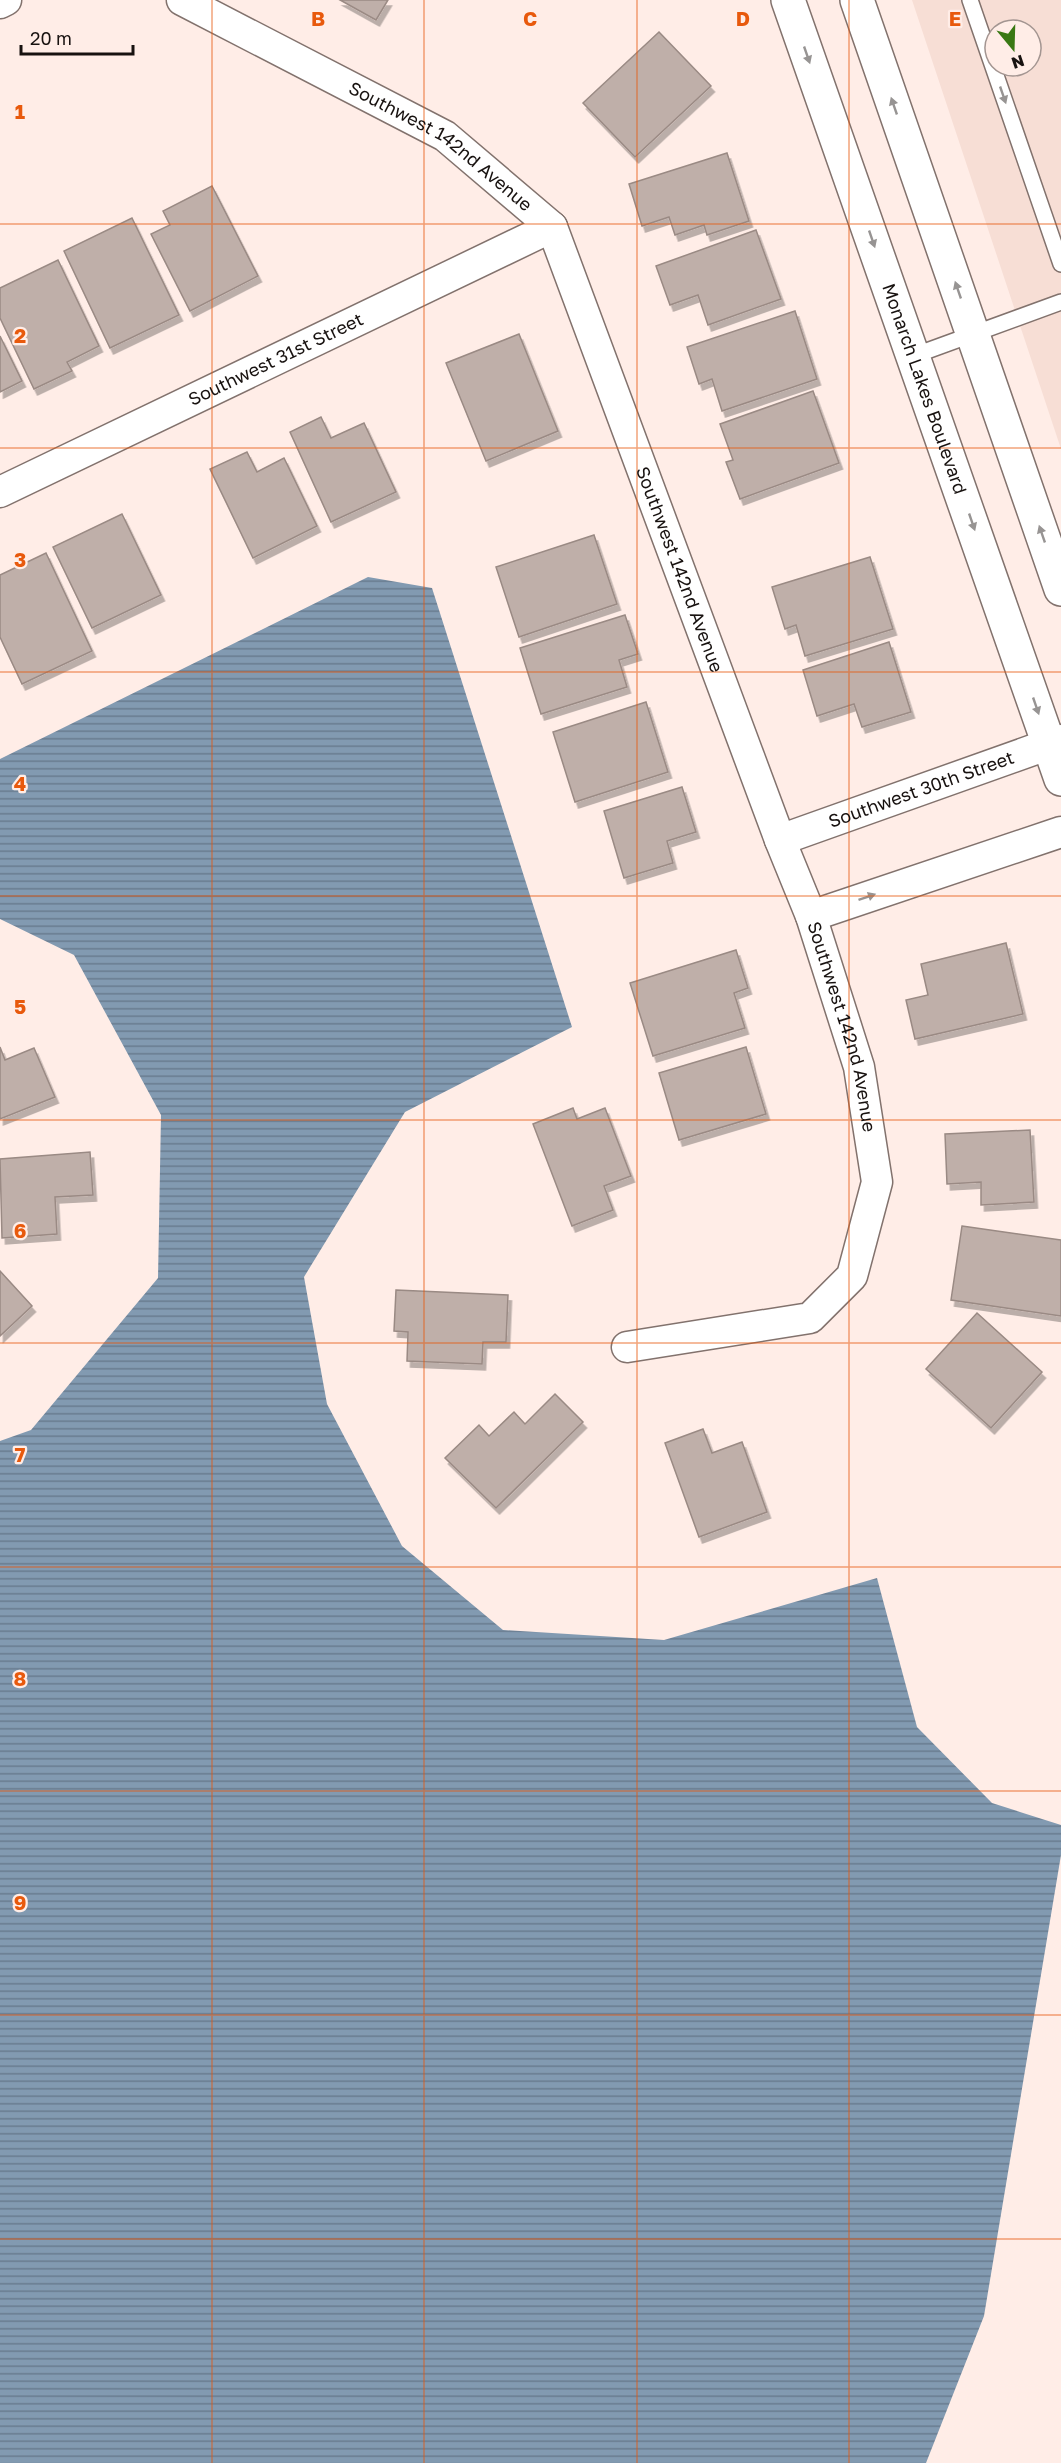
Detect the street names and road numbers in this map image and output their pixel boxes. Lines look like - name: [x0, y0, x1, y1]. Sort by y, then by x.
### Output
- street label: Southwest 142nd Avenue: [345, 76, 537, 215]
- street label: Monarch Lakes Boulevard: [878, 280, 972, 497]
- street label: Southwest 31st Street: [184, 307, 366, 410]
- street label: Southwest 142nd Avenue: [632, 463, 729, 675]
- street label: Southwest 30th Street: [825, 746, 1017, 832]
- street label: Southwest 142nd Avenue: [803, 918, 881, 1134]

